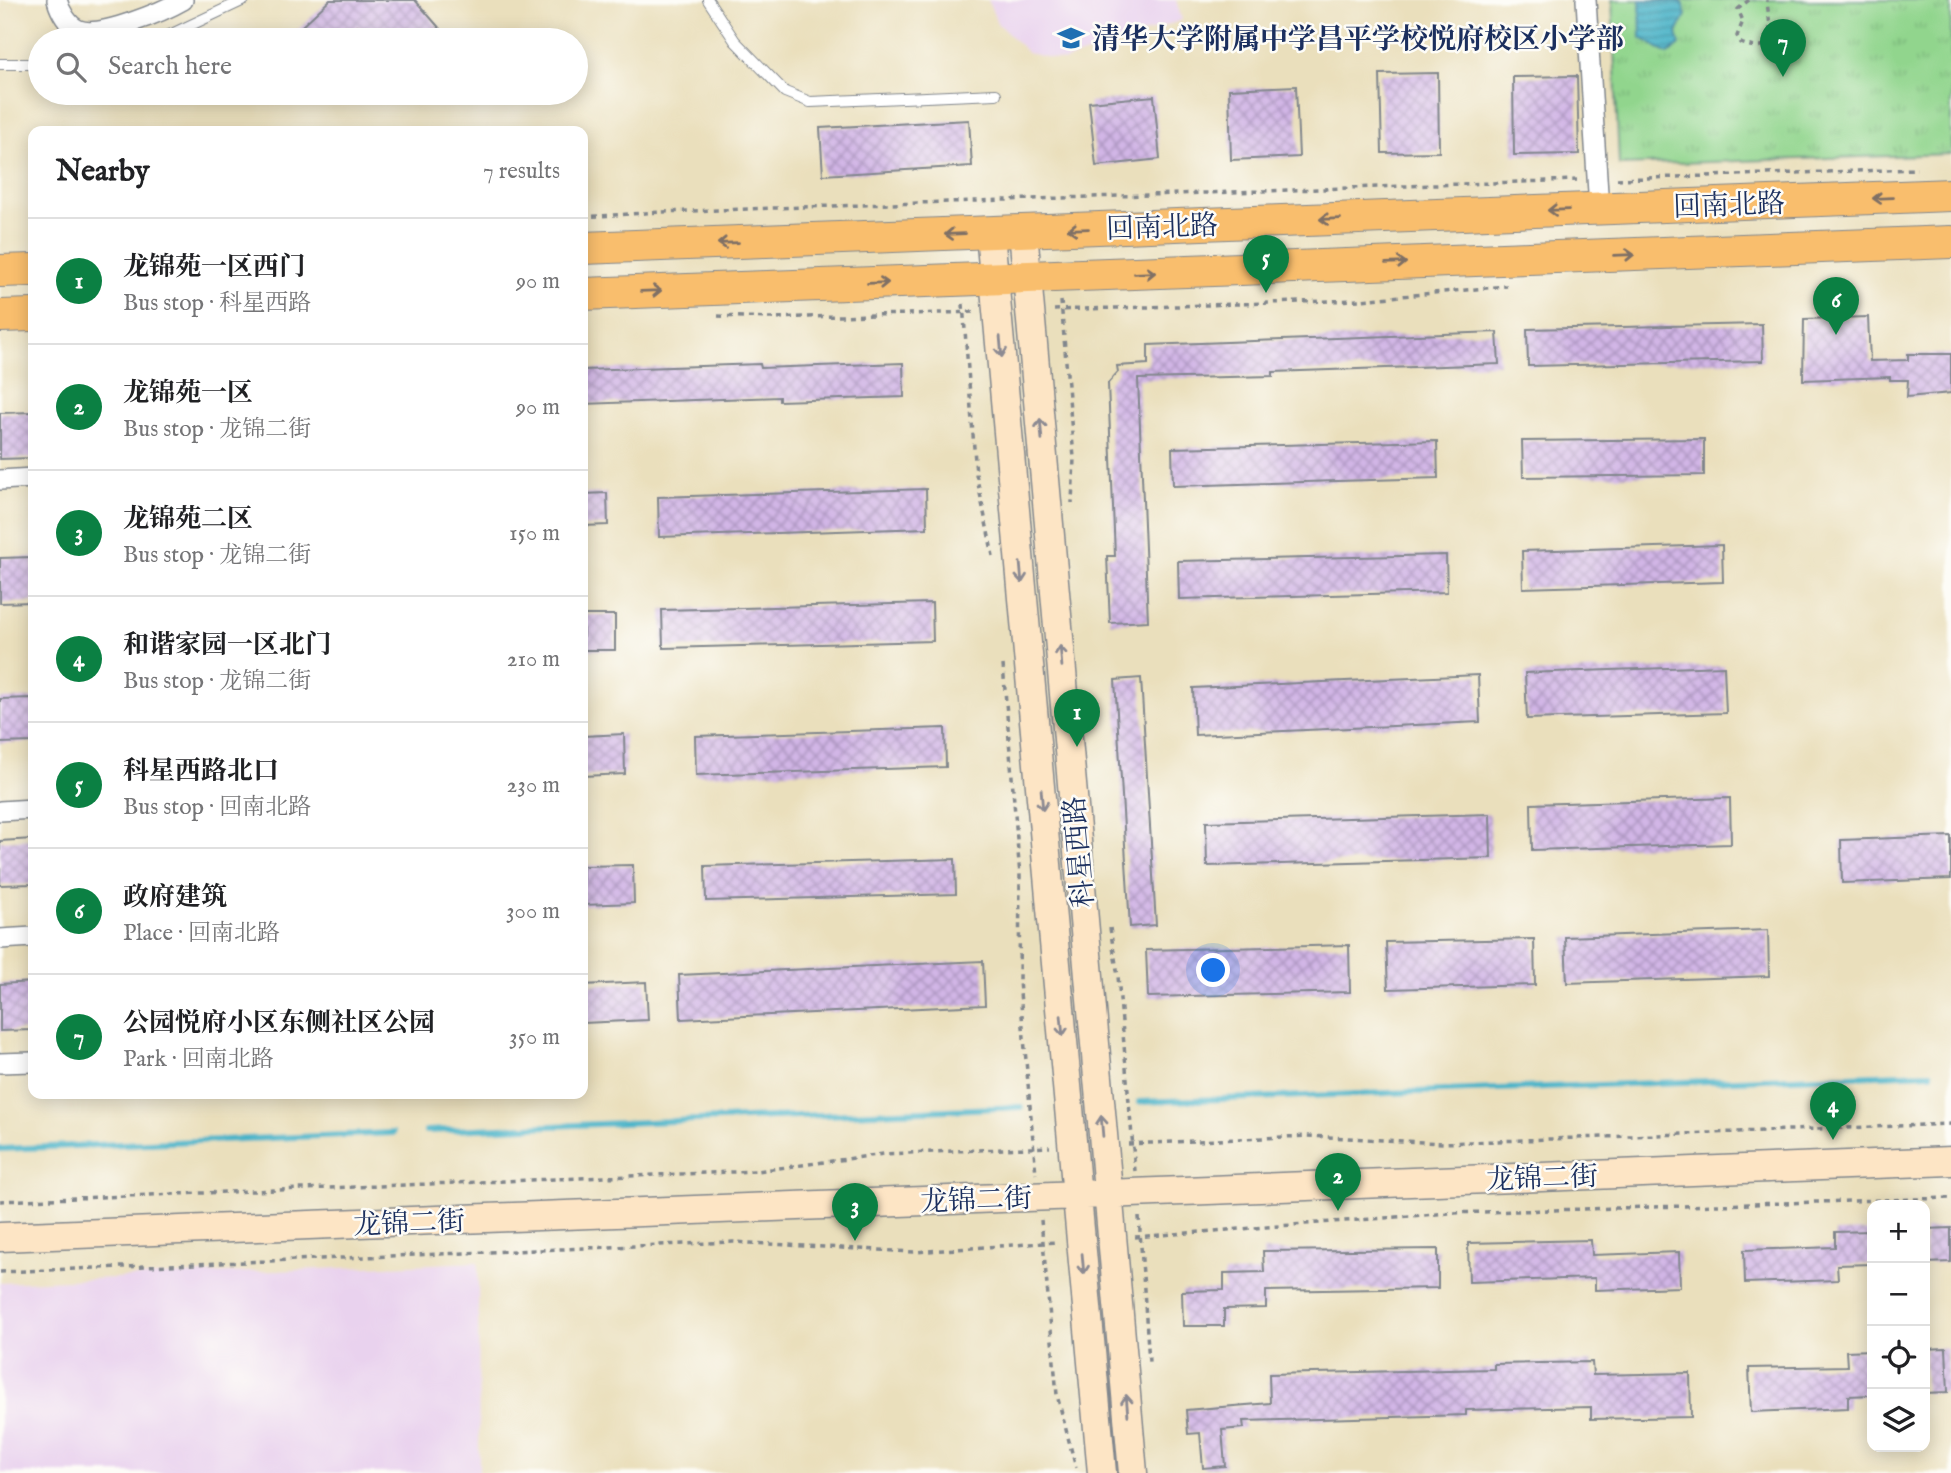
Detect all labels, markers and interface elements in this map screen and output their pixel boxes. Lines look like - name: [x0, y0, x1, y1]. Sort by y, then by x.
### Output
- pin: 7: [1760, 19, 1806, 77]
- school or university icon: 清华大学附属中学昌平学校悦府校区小学部: [1056, 23, 1086, 53]
- place label: 清华大学附属中学昌平学校悦府校区小学部: [1092, 23, 1624, 58]
- search box: [28, 28, 588, 105]
- icon: search: [52, 48, 90, 86]
- text: Search here: [108, 50, 232, 83]
- text: Nearby: [56, 153, 149, 191]
- text: 7 results: [483, 157, 560, 186]
- street label: 回南北路: [1673, 187, 1786, 226]
- one-way arrow: [1872, 191, 1895, 204]
- one-way arrow: [1546, 204, 1569, 217]
- street label: 回南北路: [1106, 209, 1219, 248]
- one-way arrow: [1319, 213, 1342, 226]
- one-way arrow: [1067, 223, 1090, 236]
- one-way arrow: [944, 227, 967, 240]
- pin: 5: [1243, 235, 1289, 293]
- one-way arrow: [717, 236, 740, 249]
- one-way arrow: [1612, 248, 1635, 261]
- text: 龙锦苑一区西门: [123, 251, 305, 284]
- one-way arrow: [1385, 257, 1408, 270]
- one-way arrow: [1133, 266, 1156, 279]
- text: 1: [75, 267, 83, 296]
- text: 90 m: [516, 267, 560, 296]
- one-way arrow: [867, 276, 890, 289]
- pin: 6: [1813, 277, 1859, 335]
- one-way arrow: [639, 285, 662, 298]
- text: Bus stop · 科星西路: [123, 289, 311, 318]
- one-way arrow: [995, 335, 1008, 357]
- text: 龙锦苑一区: [123, 377, 253, 410]
- text: 2: [74, 393, 84, 422]
- text: 90 m: [516, 393, 560, 422]
- text: Bus stop · 龙锦二街: [123, 415, 311, 444]
- one-way arrow: [1034, 418, 1047, 441]
- text: 龙锦苑二区: [123, 503, 253, 536]
- text: 3: [75, 519, 83, 548]
- text: 150 m: [509, 519, 560, 548]
- text: Bus stop · 龙锦二街: [123, 541, 311, 570]
- one-way arrow: [1015, 561, 1028, 584]
- text: 和谐家园一区北门: [123, 629, 331, 662]
- text: 4: [73, 645, 85, 674]
- text: 210 m: [507, 645, 560, 674]
- one-way arrow: [1054, 645, 1067, 667]
- text: Bus stop · 龙锦二街: [123, 667, 311, 696]
- pin: 1: [1054, 689, 1100, 747]
- text: 科星西路北口: [123, 755, 279, 788]
- text: 5: [75, 771, 83, 800]
- text: 230 m: [507, 771, 560, 800]
- one-way arrow: [1035, 788, 1048, 810]
- text: Bus stop · 回南北路: [123, 793, 311, 822]
- street label: 科星西路: [1058, 794, 1103, 909]
- text: 政府建筑: [123, 881, 227, 914]
- text: 6: [74, 897, 84, 926]
- text: 300 m: [506, 897, 560, 926]
- text: Place · 回南北路: [123, 919, 280, 948]
- your location: [1196, 953, 1230, 987]
- text: 公园悦府小区东侧社区公园: [123, 1007, 435, 1040]
- one-way arrow: [1056, 1014, 1069, 1037]
- text: 7: [74, 1023, 84, 1052]
- text: 350 m: [509, 1023, 560, 1052]
- text: Park · 回南北路: [123, 1045, 274, 1074]
- pin: 4: [1810, 1082, 1856, 1140]
- one-way arrow: [1095, 1116, 1108, 1138]
- pin: 2: [1315, 1153, 1361, 1211]
- street label: 龙锦二街: [1486, 1160, 1599, 1199]
- street label: 龙锦二街: [920, 1182, 1033, 1221]
- pin: 3: [832, 1183, 878, 1241]
- map controls: [1867, 1200, 1930, 1452]
- button: +: [1867, 1200, 1930, 1263]
- street label: 龙锦二街: [353, 1205, 466, 1244]
- one-way arrow: [1077, 1252, 1090, 1274]
- button: −: [1867, 1263, 1930, 1326]
- button: locate: [1867, 1326, 1930, 1389]
- button: layers: [1867, 1389, 1930, 1452]
- one-way arrow: [1120, 1394, 1133, 1417]

